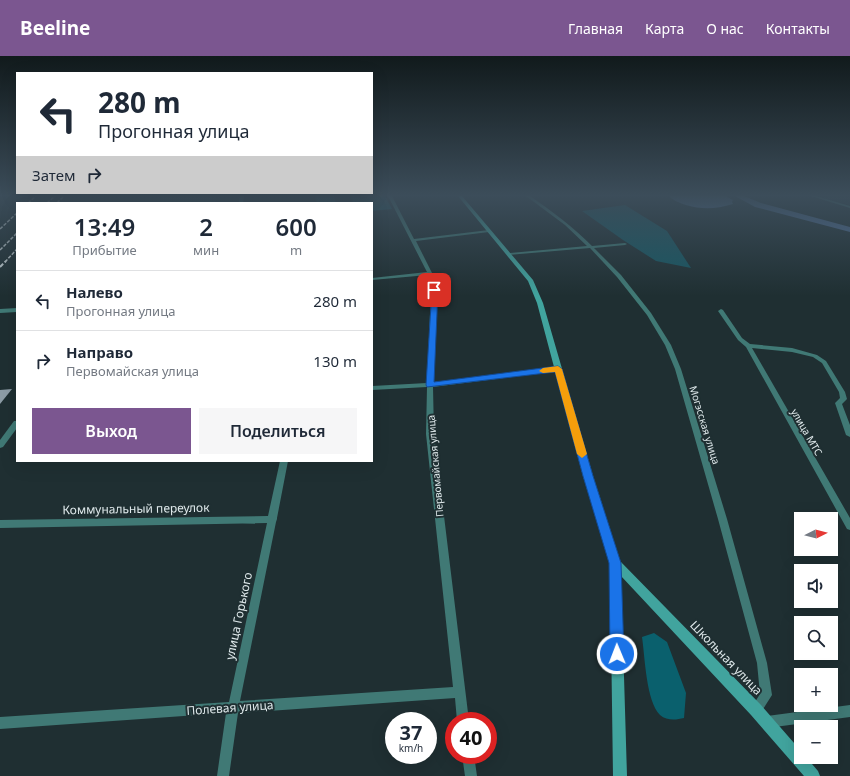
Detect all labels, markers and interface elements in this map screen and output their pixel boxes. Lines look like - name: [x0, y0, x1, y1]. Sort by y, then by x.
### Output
- text: Beeline: [20, 15, 90, 41]
- text: Главная: [568, 19, 623, 38]
- text: Карта: [645, 19, 684, 38]
- text: О нас: [706, 19, 744, 38]
- text: Контакты: [766, 19, 830, 38]
- text: 280 m: [98, 83, 181, 121]
- icon: left: [32, 88, 84, 140]
- text: Прогонная улица: [98, 119, 249, 143]
- icon: right: [83, 164, 105, 186]
- text: Затем: [32, 165, 75, 185]
- text: 13:49: [74, 210, 135, 243]
- text: 2: [199, 210, 213, 243]
- text: 600: [275, 210, 317, 243]
- text: Прибытие: [72, 241, 137, 259]
- text: мин: [193, 241, 219, 259]
- text: m: [290, 241, 302, 259]
- pin: [417, 273, 451, 307]
- icon: arrive: [423, 279, 445, 301]
- text: Налево: [66, 282, 123, 302]
- icon: left: [32, 290, 54, 312]
- text: 280 m: [313, 291, 357, 311]
- text: Прогонная улица: [66, 302, 175, 320]
- text: Направо: [66, 342, 133, 362]
- icon: right: [32, 350, 54, 372]
- text: 130 m: [313, 351, 357, 371]
- text: Первомайская улица: [66, 362, 199, 380]
- street label: Могэсская улица: [686, 384, 724, 466]
- street label: улица МТС: [788, 406, 826, 458]
- button: Выход: [32, 408, 191, 454]
- button: Поделиться: [199, 408, 357, 454]
- street label: Первомайская улица: [424, 414, 446, 518]
- street label: Коммунальный переулок: [62, 499, 210, 518]
- north arrow: [794, 512, 838, 556]
- map controls: [794, 512, 838, 764]
- button: sound: [794, 564, 838, 608]
- street label: улица Горького: [221, 570, 256, 661]
- button: search: [794, 616, 838, 660]
- street label: Школьная улица: [686, 617, 766, 699]
- position arrow: [596, 633, 638, 675]
- button: +: [794, 668, 838, 712]
- street label: Полевая улица: [186, 696, 274, 719]
- speed limit sign: 40: [445, 712, 497, 764]
- text: 37: [400, 719, 422, 746]
- button: −: [794, 720, 838, 764]
- text: km/h: [399, 741, 423, 755]

